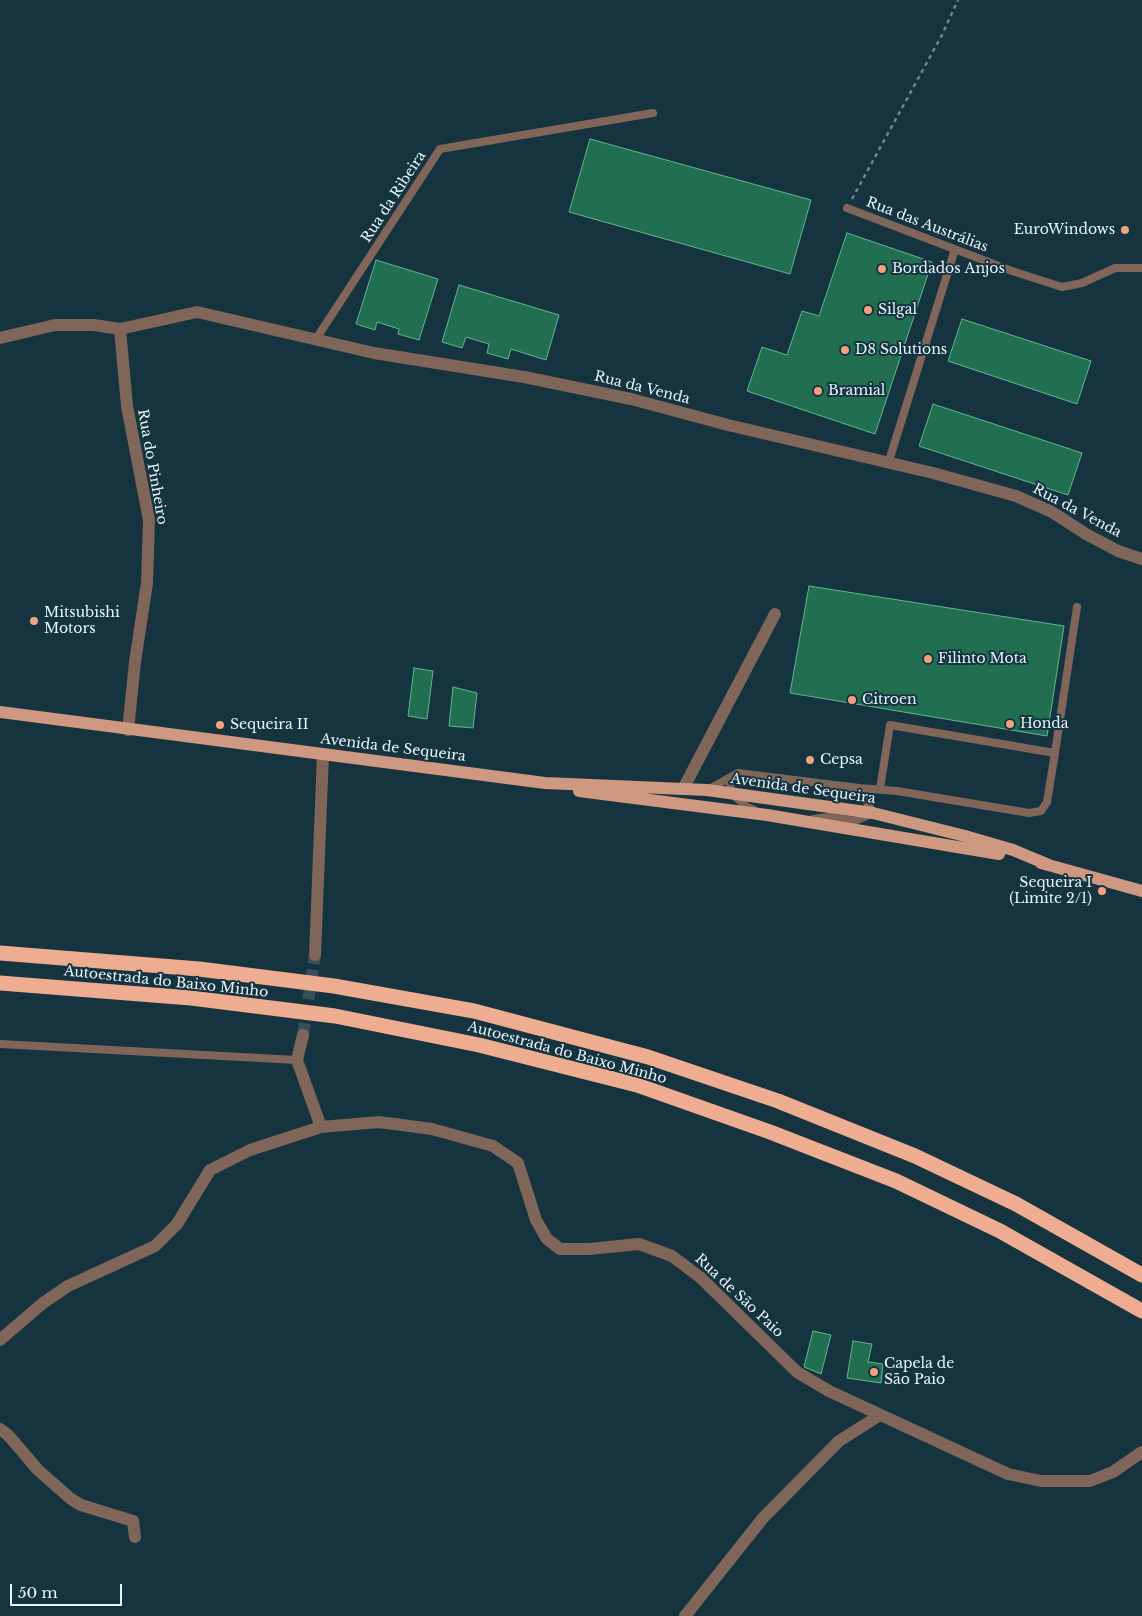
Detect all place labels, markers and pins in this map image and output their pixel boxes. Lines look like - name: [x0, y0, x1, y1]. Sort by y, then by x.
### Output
- place label: EuroWindows: [1014, 222, 1115, 238]
- marker: EuroWindows: [1119, 224, 1131, 236]
- place label: Bordados Anjos: [892, 261, 1005, 277]
- marker: Bordados Anjos: [876, 263, 888, 275]
- place label: Silgal: [878, 302, 917, 318]
- marker: Silgal: [862, 304, 874, 316]
- place label: D8 Solutions: [855, 342, 947, 358]
- marker: D8 Solutions: [839, 344, 851, 356]
- place label: Bramial: [828, 383, 885, 399]
- marker: Bramial: [812, 385, 824, 397]
- place label: Mitsubishi Motors: [44, 605, 120, 638]
- marker: Mitsubishi Motors: [28, 615, 40, 627]
- place label: Filinto Mota: [938, 651, 1027, 667]
- marker: Filinto Mota: [922, 653, 934, 665]
- place label: Citroen: [862, 692, 917, 708]
- marker: Citroen: [846, 694, 858, 706]
- place label: Honda: [1020, 716, 1069, 732]
- place label: Sequeira II: [230, 717, 308, 733]
- marker: Honda: [1004, 718, 1016, 730]
- marker: Sequeira II: [214, 719, 226, 731]
- place label: Cepsa: [820, 752, 863, 768]
- marker: Cepsa: [804, 754, 816, 766]
- place label: Sequeira I (Limite 2/1): [1009, 875, 1092, 908]
- marker: Sequeira I (Limite 2/1): [1096, 885, 1108, 897]
- place label: Capela de São Paio: [884, 1356, 954, 1388]
- marker: Capela de São Paio: [868, 1366, 880, 1378]

